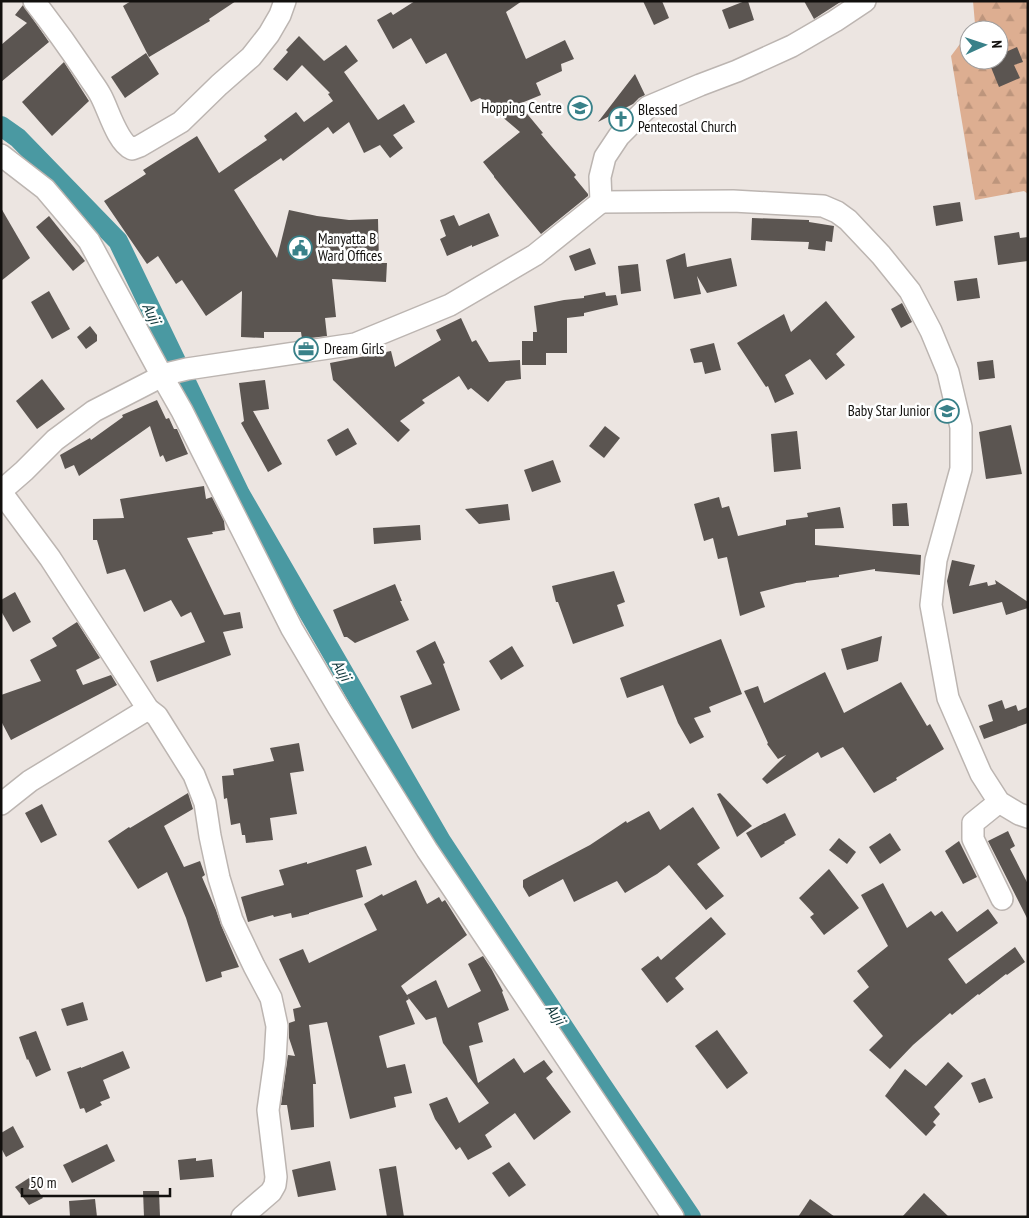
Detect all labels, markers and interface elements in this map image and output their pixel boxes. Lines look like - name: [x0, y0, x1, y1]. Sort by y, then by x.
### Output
- north arrow: [959, 20, 1009, 70]
- text: N: [988, 40, 1006, 49]
- school or university icon: Hopping Centre: [567, 95, 593, 121]
- place label: Hopping Centre: [481, 98, 562, 117]
- place label: Blessed Pentecostal Church: [638, 100, 737, 136]
- church icon: Blessed Pentecostal Church: [608, 106, 634, 132]
- place label: Manyatta B Ward Offices: [318, 229, 382, 265]
- public building icon: Manyatta B Ward Offices: [287, 235, 313, 261]
- water label: Auji: [138, 299, 167, 329]
- office icon: Dream Girls: [293, 336, 319, 362]
- place label: Dream Girls: [324, 339, 384, 358]
- school or university icon: Baby Star Junior: [934, 398, 960, 424]
- place label: Baby Star Junior: [848, 401, 931, 420]
- water label: Auji: [328, 656, 357, 686]
- water label: Auji: [542, 1000, 572, 1031]
- scale bar: [22, 1166, 170, 1198]
- text: 50 m: [30, 1173, 56, 1192]

